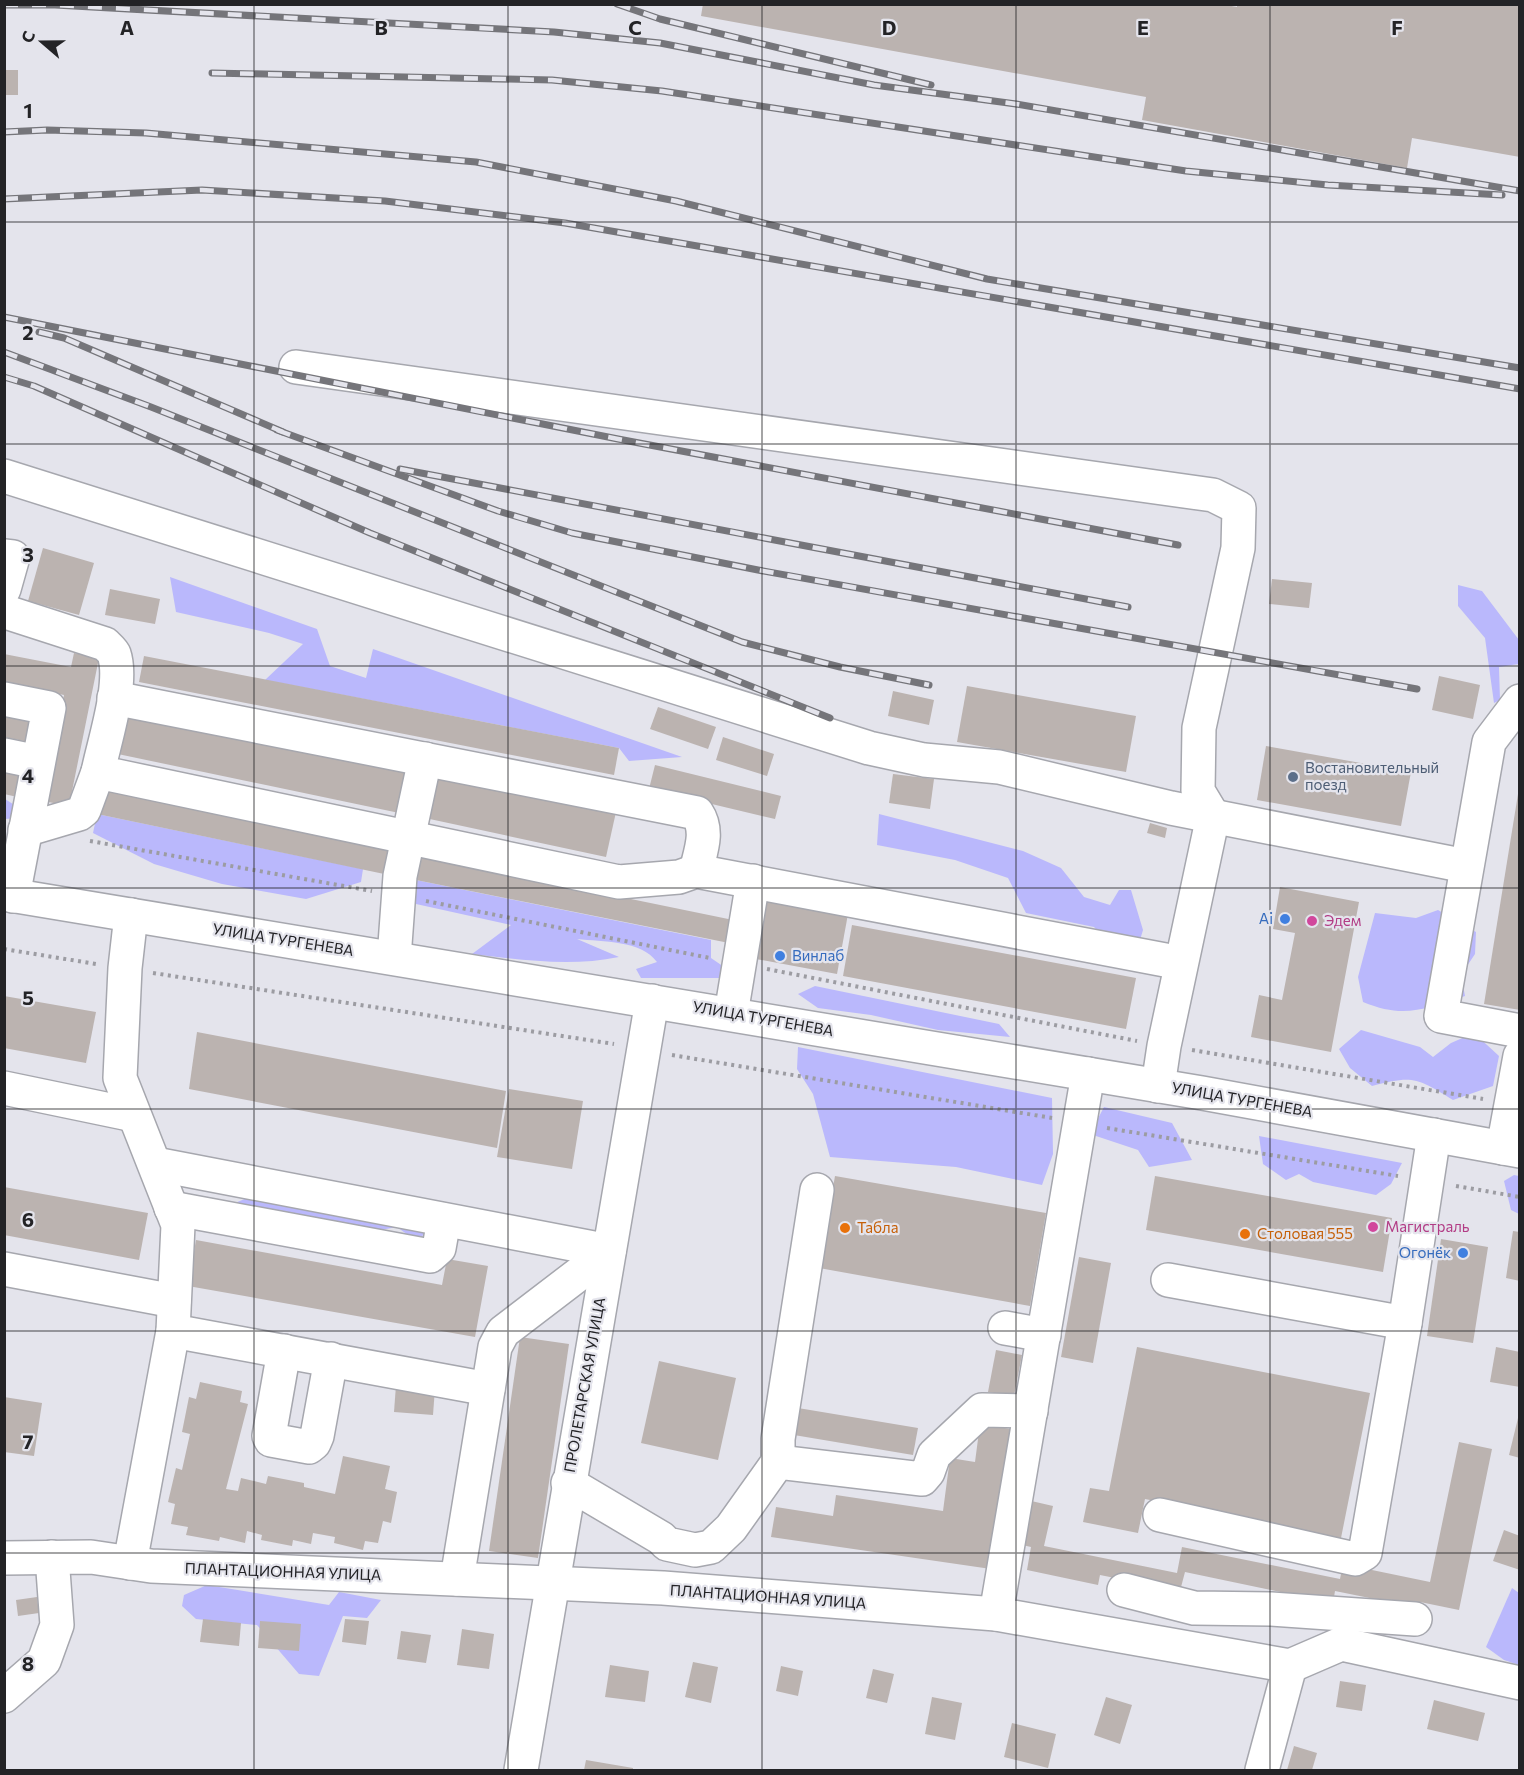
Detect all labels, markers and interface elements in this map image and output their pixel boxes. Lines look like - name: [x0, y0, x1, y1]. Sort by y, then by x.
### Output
- north arrow: [12, 12, 72, 72]
- text: A: [120, 15, 134, 39]
- text: B: [374, 15, 388, 39]
- text: C: [628, 15, 642, 39]
- text: D: [882, 15, 896, 39]
- text: E: [1137, 15, 1149, 39]
- text: F: [1391, 15, 1403, 39]
- text: С: [17, 28, 38, 45]
- text: 1: [23, 98, 33, 122]
- text: 2: [22, 320, 34, 344]
- text: 3: [22, 542, 34, 566]
- place label: Востановительный поезд: [1305, 758, 1439, 793]
- text: 4: [22, 763, 34, 787]
- marker: Востановительный поезд: [1286, 770, 1300, 784]
- place label: Ai: [1259, 909, 1273, 927]
- place label: Эдем: [1324, 911, 1361, 929]
- marker: Ai: [1278, 912, 1292, 926]
- marker: Эдем: [1305, 914, 1319, 928]
- street label: УЛИЦА ТУРГЕНЕВА: [211, 919, 355, 959]
- place label: Винлаб: [792, 946, 844, 964]
- marker: Винлаб: [773, 949, 787, 963]
- text: 5: [22, 985, 34, 1009]
- street label: УЛИЦА ТУРГЕНЕВА: [691, 997, 835, 1039]
- street label: УЛИЦА ТУРГЕНЕВА: [1170, 1078, 1314, 1120]
- text: 6: [22, 1207, 34, 1231]
- place label: Магистраль: [1385, 1217, 1470, 1235]
- place label: Табла: [857, 1218, 899, 1236]
- marker: Магистраль: [1366, 1220, 1380, 1234]
- marker: Табла: [838, 1221, 852, 1235]
- place label: Столовая 555: [1257, 1224, 1353, 1242]
- marker: Столовая 555: [1238, 1227, 1252, 1241]
- place label: Огонёк: [1399, 1243, 1451, 1261]
- marker: Огонёк: [1456, 1246, 1470, 1260]
- street label: ПРОЛЕТАРСКАЯ УЛИЦА: [560, 1296, 608, 1474]
- text: 7: [23, 1429, 34, 1453]
- street label: ПЛАНТАЦИОННАЯ УЛИЦА: [184, 1559, 382, 1583]
- street label: ПЛАНТАЦИОННАЯ УЛИЦА: [669, 1580, 867, 1612]
- text: 8: [22, 1651, 34, 1675]

